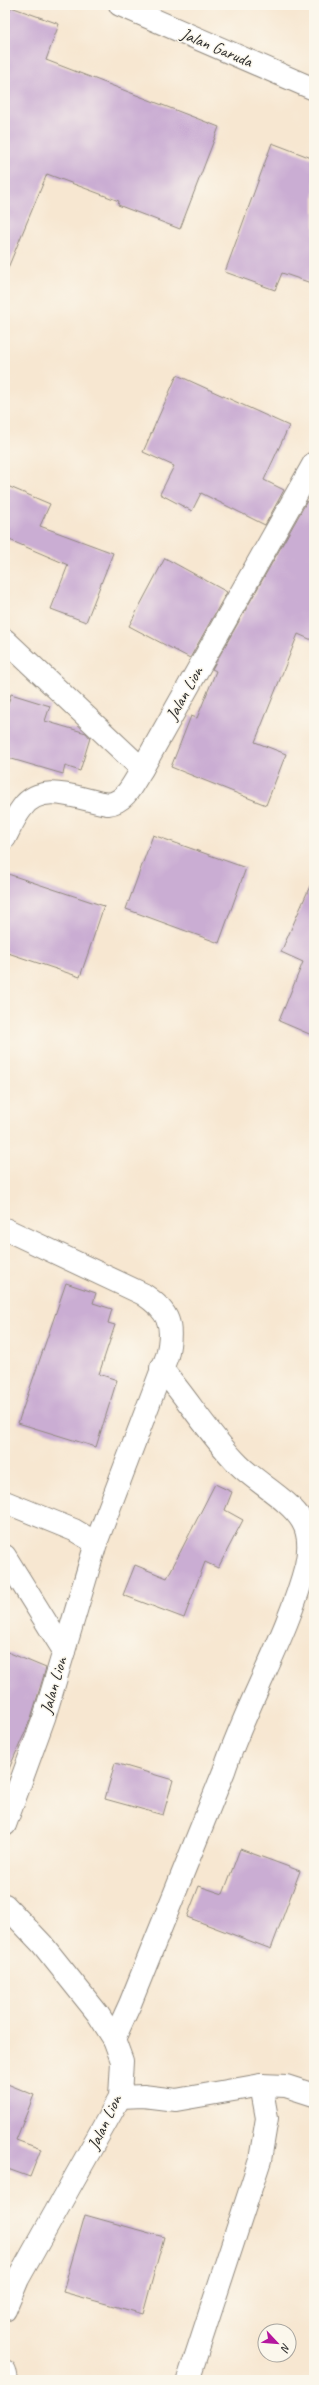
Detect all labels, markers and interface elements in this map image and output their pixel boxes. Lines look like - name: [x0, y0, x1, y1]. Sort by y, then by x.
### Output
- street label: Jalan Garuda: [177, 23, 257, 72]
- street label: Jalan Lion: [161, 662, 208, 725]
- street label: Jalan Lion: [35, 1653, 72, 1717]
- street label: Jalan Lion: [82, 2090, 127, 2154]
- north arrow: [257, 2323, 297, 2363]
- text: N: [277, 2341, 294, 2355]

